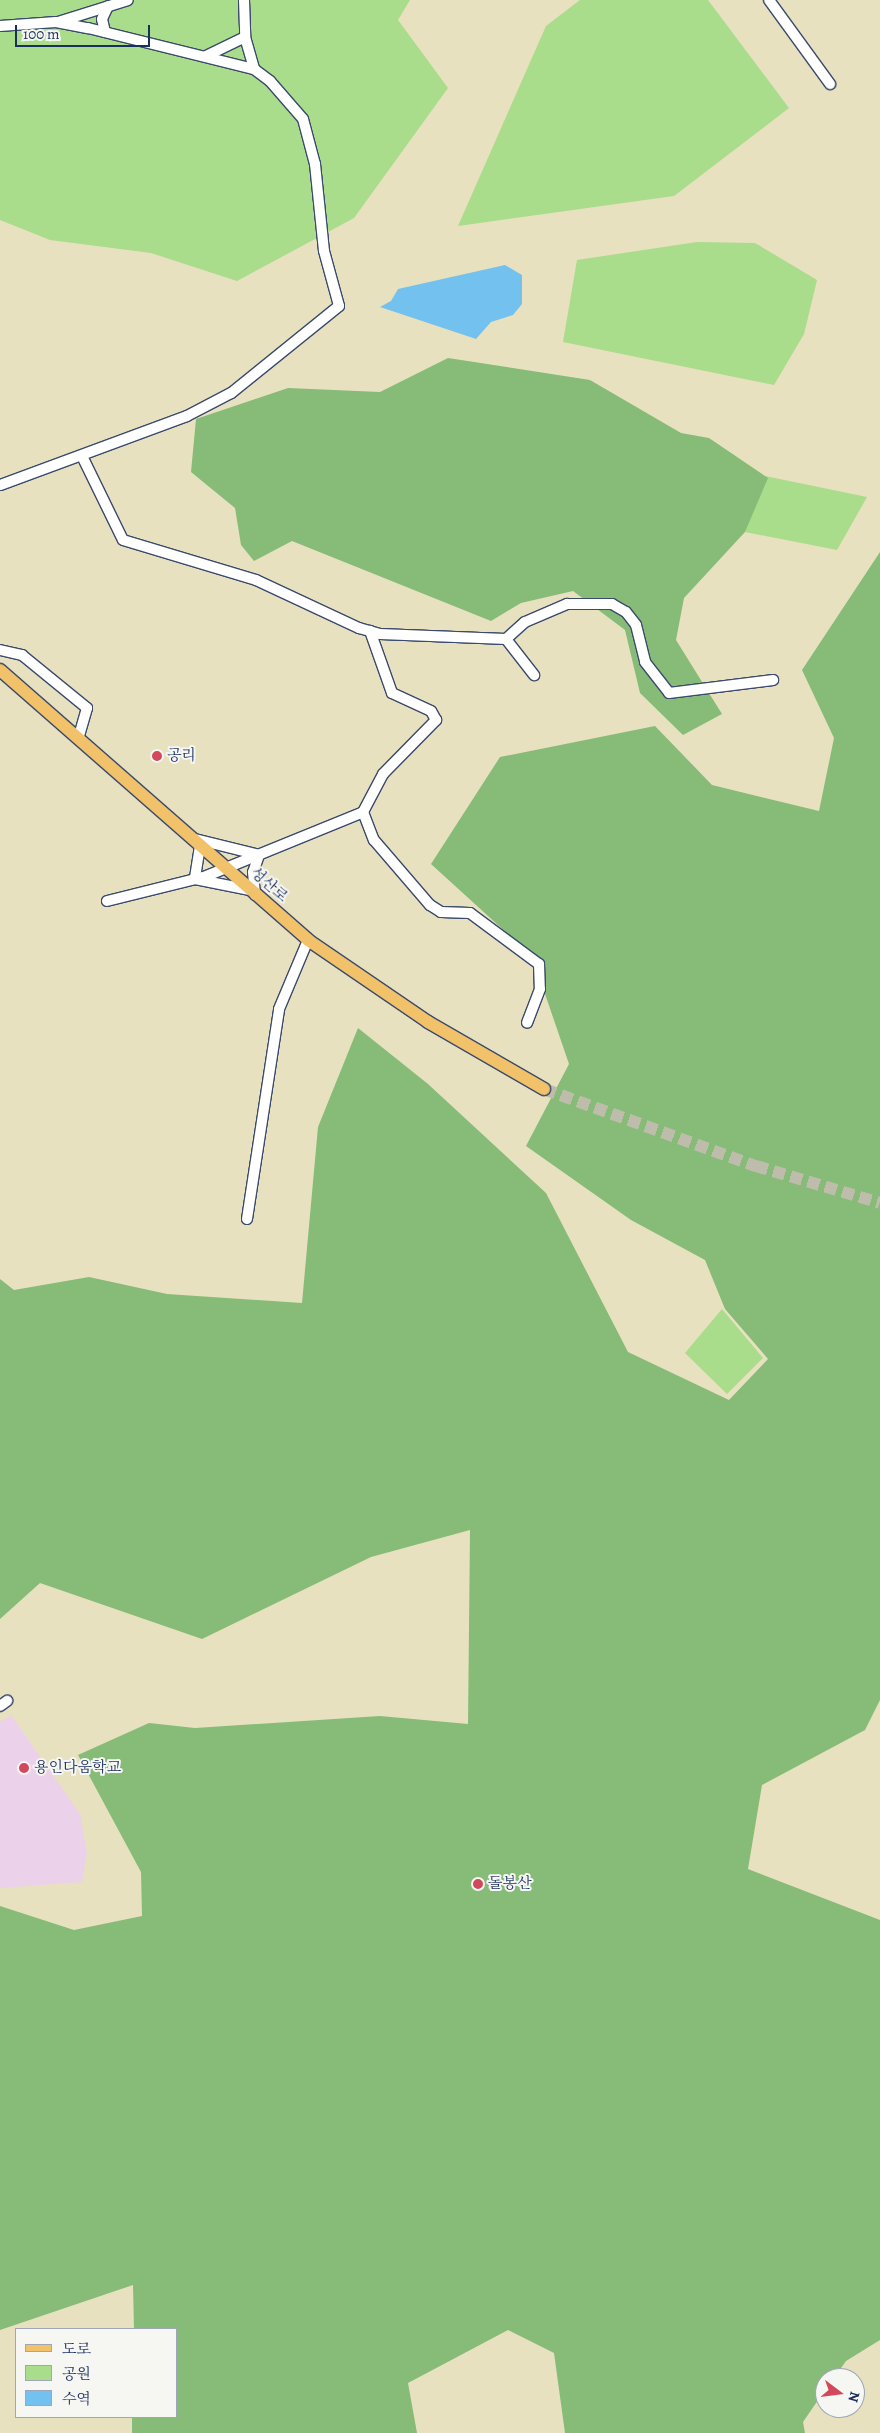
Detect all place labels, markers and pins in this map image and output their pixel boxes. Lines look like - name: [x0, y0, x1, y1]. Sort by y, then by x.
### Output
- place label: 공리: [167, 747, 196, 765]
- marker: 공리: [151, 750, 163, 762]
- place label: 용인다움학교: [34, 1759, 121, 1777]
- marker: 용인다움학교: [18, 1762, 30, 1774]
- place label: 돌봉산: [488, 1875, 531, 1893]
- marker: 돌봉산: [472, 1878, 484, 1890]

